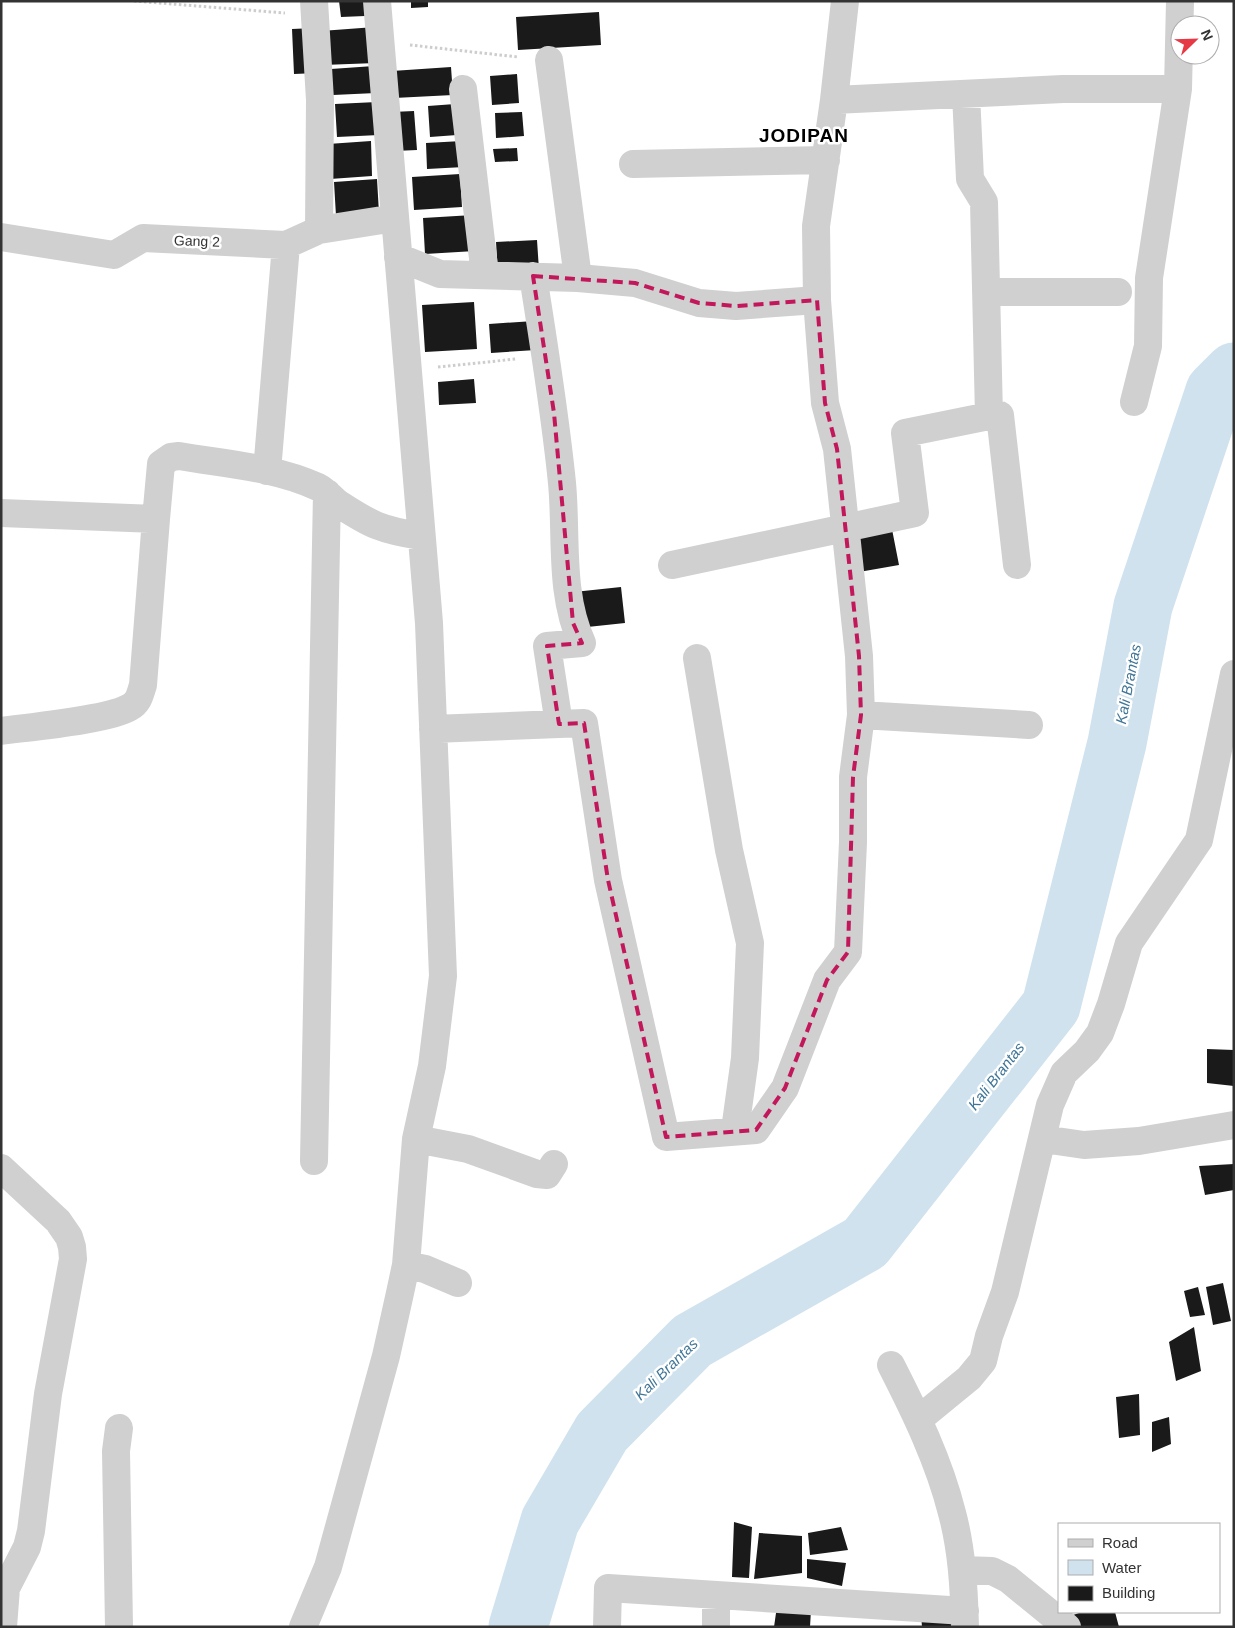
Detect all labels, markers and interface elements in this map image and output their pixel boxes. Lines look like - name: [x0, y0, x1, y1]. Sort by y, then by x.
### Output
- north arrow: [1170, 15, 1220, 65]
- text: N: [1198, 27, 1216, 43]
- district label: JODIPAN: [759, 125, 849, 146]
- street label: Gang 2: [174, 232, 220, 250]
- water label: Kali Brantas: [1112, 642, 1144, 725]
- water label: Kali Brantas: [964, 1039, 1028, 1113]
- water label: Kali Brantas: [631, 1334, 701, 1403]
- legend: [1058, 1523, 1220, 1613]
- text: Road: [1102, 1534, 1138, 1551]
- text: Water: [1102, 1559, 1141, 1576]
- text: Building: [1102, 1584, 1155, 1601]

